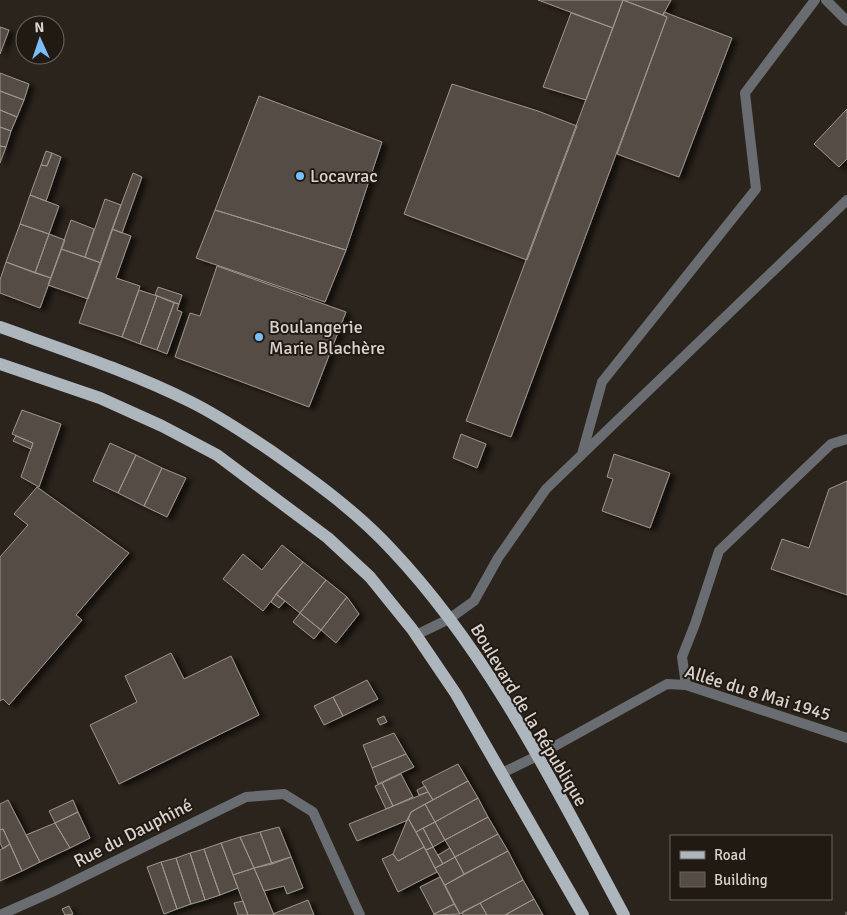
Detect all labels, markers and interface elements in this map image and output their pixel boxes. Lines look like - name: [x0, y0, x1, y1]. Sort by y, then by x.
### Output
- north arrow: [15, 15, 65, 65]
- text: N: [34, 19, 45, 36]
- place label: Locavrac: [310, 165, 378, 187]
- marker: Locavrac: [294, 170, 306, 182]
- place label: Boulangerie Marie Blachère: [269, 316, 385, 359]
- marker: Boulangerie Marie Blachère: [253, 331, 265, 343]
- street label: Boulevard de la République: [466, 620, 592, 810]
- street label: Allée du 8 Mai 1945: [682, 660, 834, 726]
- street label: Rue du Dauphiné: [70, 794, 196, 872]
- legend: [670, 835, 832, 900]
- text: Road: [714, 846, 746, 864]
- text: Building: [714, 871, 768, 889]

